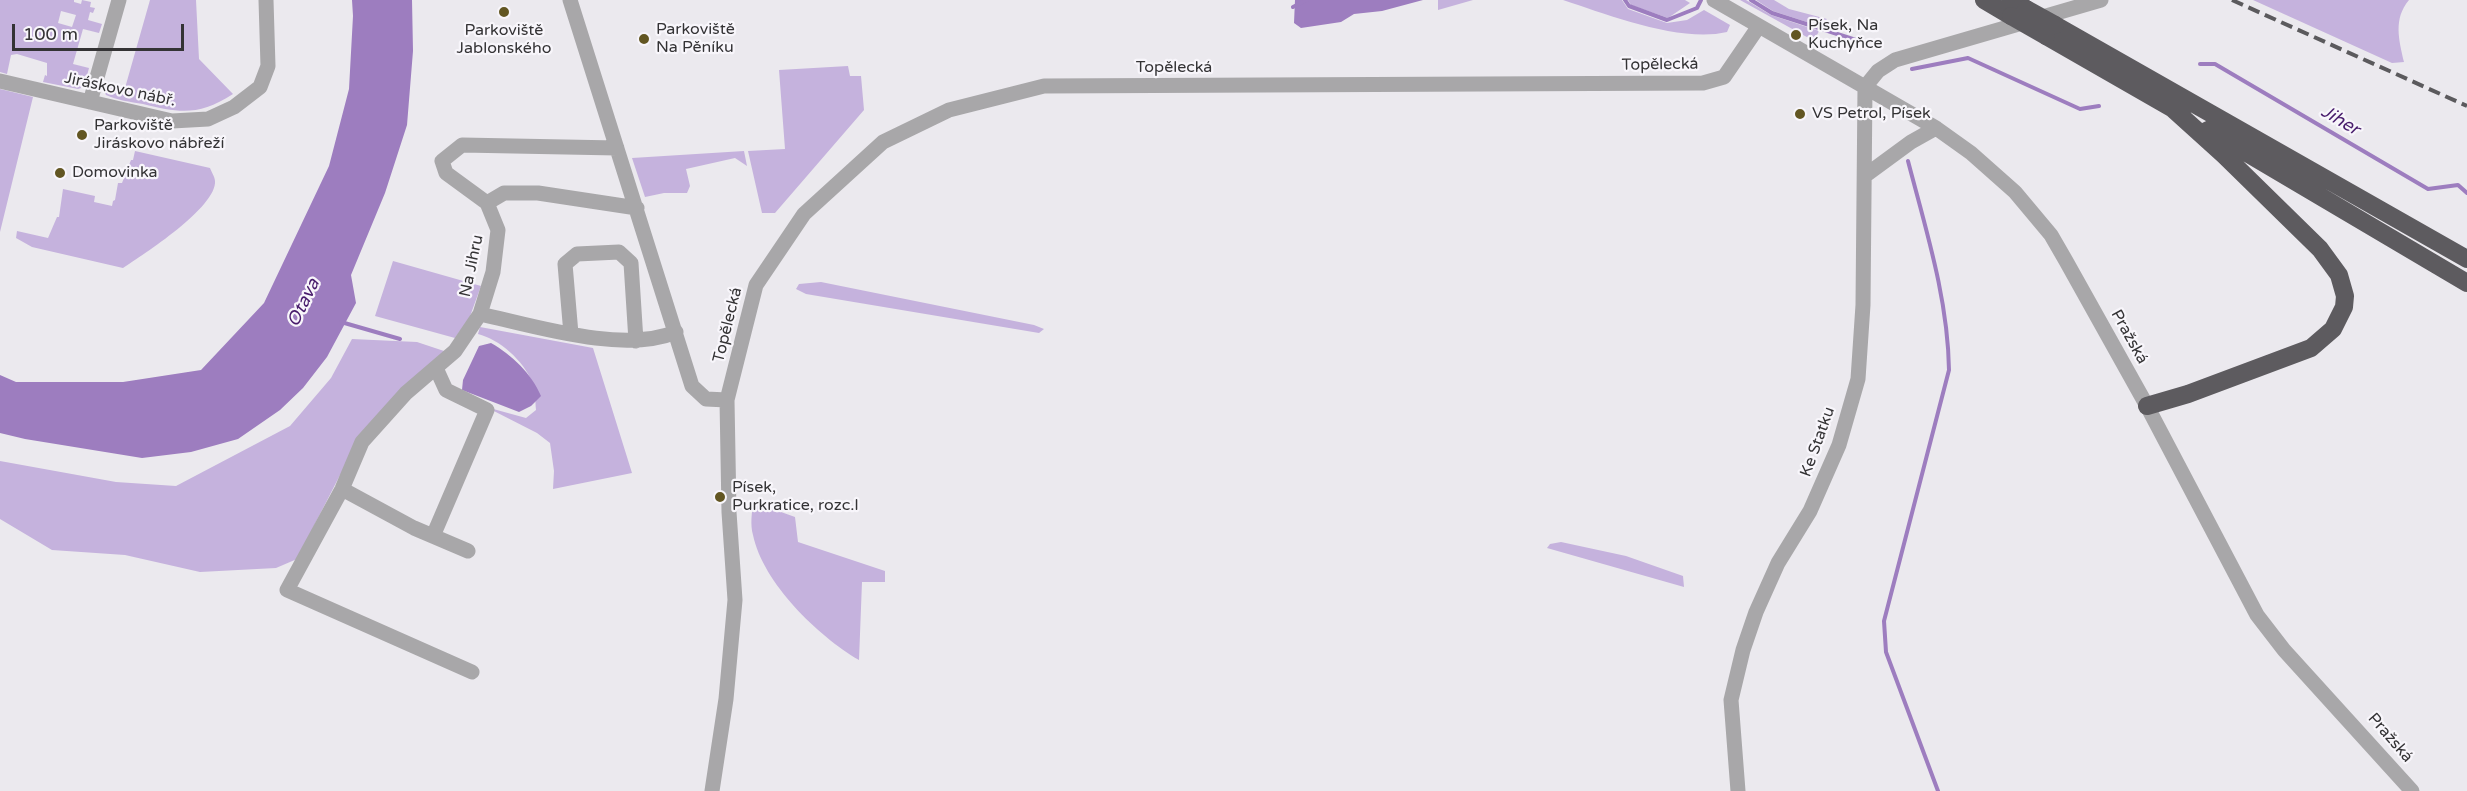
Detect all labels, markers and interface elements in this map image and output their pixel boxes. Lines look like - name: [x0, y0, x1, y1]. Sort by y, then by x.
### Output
- marker: Parkoviště Jablonského: [497, 5, 511, 19]
- scale bar: [15, 12, 188, 50]
- place label: Písek, Na Kuchyňce: [1808, 16, 1882, 54]
- place label: Parkoviště Na Pěníku: [656, 20, 735, 58]
- place label: Parkoviště Jablonského: [457, 21, 551, 59]
- text: 100 m: [23, 23, 78, 45]
- marker: Písek, Na Kuchyňce: [1789, 28, 1803, 42]
- marker: Parkoviště Na Pěníku: [637, 32, 651, 46]
- street label: Topělecká: [1621, 55, 1699, 75]
- street label: Topělecká: [1136, 58, 1212, 78]
- street label: Jiráskovo nábř.: [63, 69, 177, 111]
- water label: Jiher: [2317, 101, 2363, 141]
- place label: VS Petrol, Písek: [1812, 104, 1931, 124]
- marker: VS Petrol, Písek: [1793, 107, 1807, 121]
- place label: Parkoviště Jiráskovo nábřeží: [94, 116, 224, 154]
- marker: Parkoviště Jiráskovo nábřeží: [75, 128, 89, 142]
- place label: Domovinka: [72, 163, 158, 183]
- marker: Domovinka: [53, 166, 67, 180]
- street label: Na Jihru: [456, 233, 488, 299]
- water label: Otava: [283, 275, 325, 331]
- street label: Topělecká: [709, 285, 747, 365]
- street label: Pražská: [2106, 307, 2152, 367]
- street label: Ke Statku: [1797, 404, 1839, 480]
- place label: Písek, Purkratice, rozc.I: [732, 478, 859, 516]
- marker: Písek, Purkratice, rozc.I: [713, 490, 727, 504]
- street label: Pražská: [2363, 709, 2417, 767]

